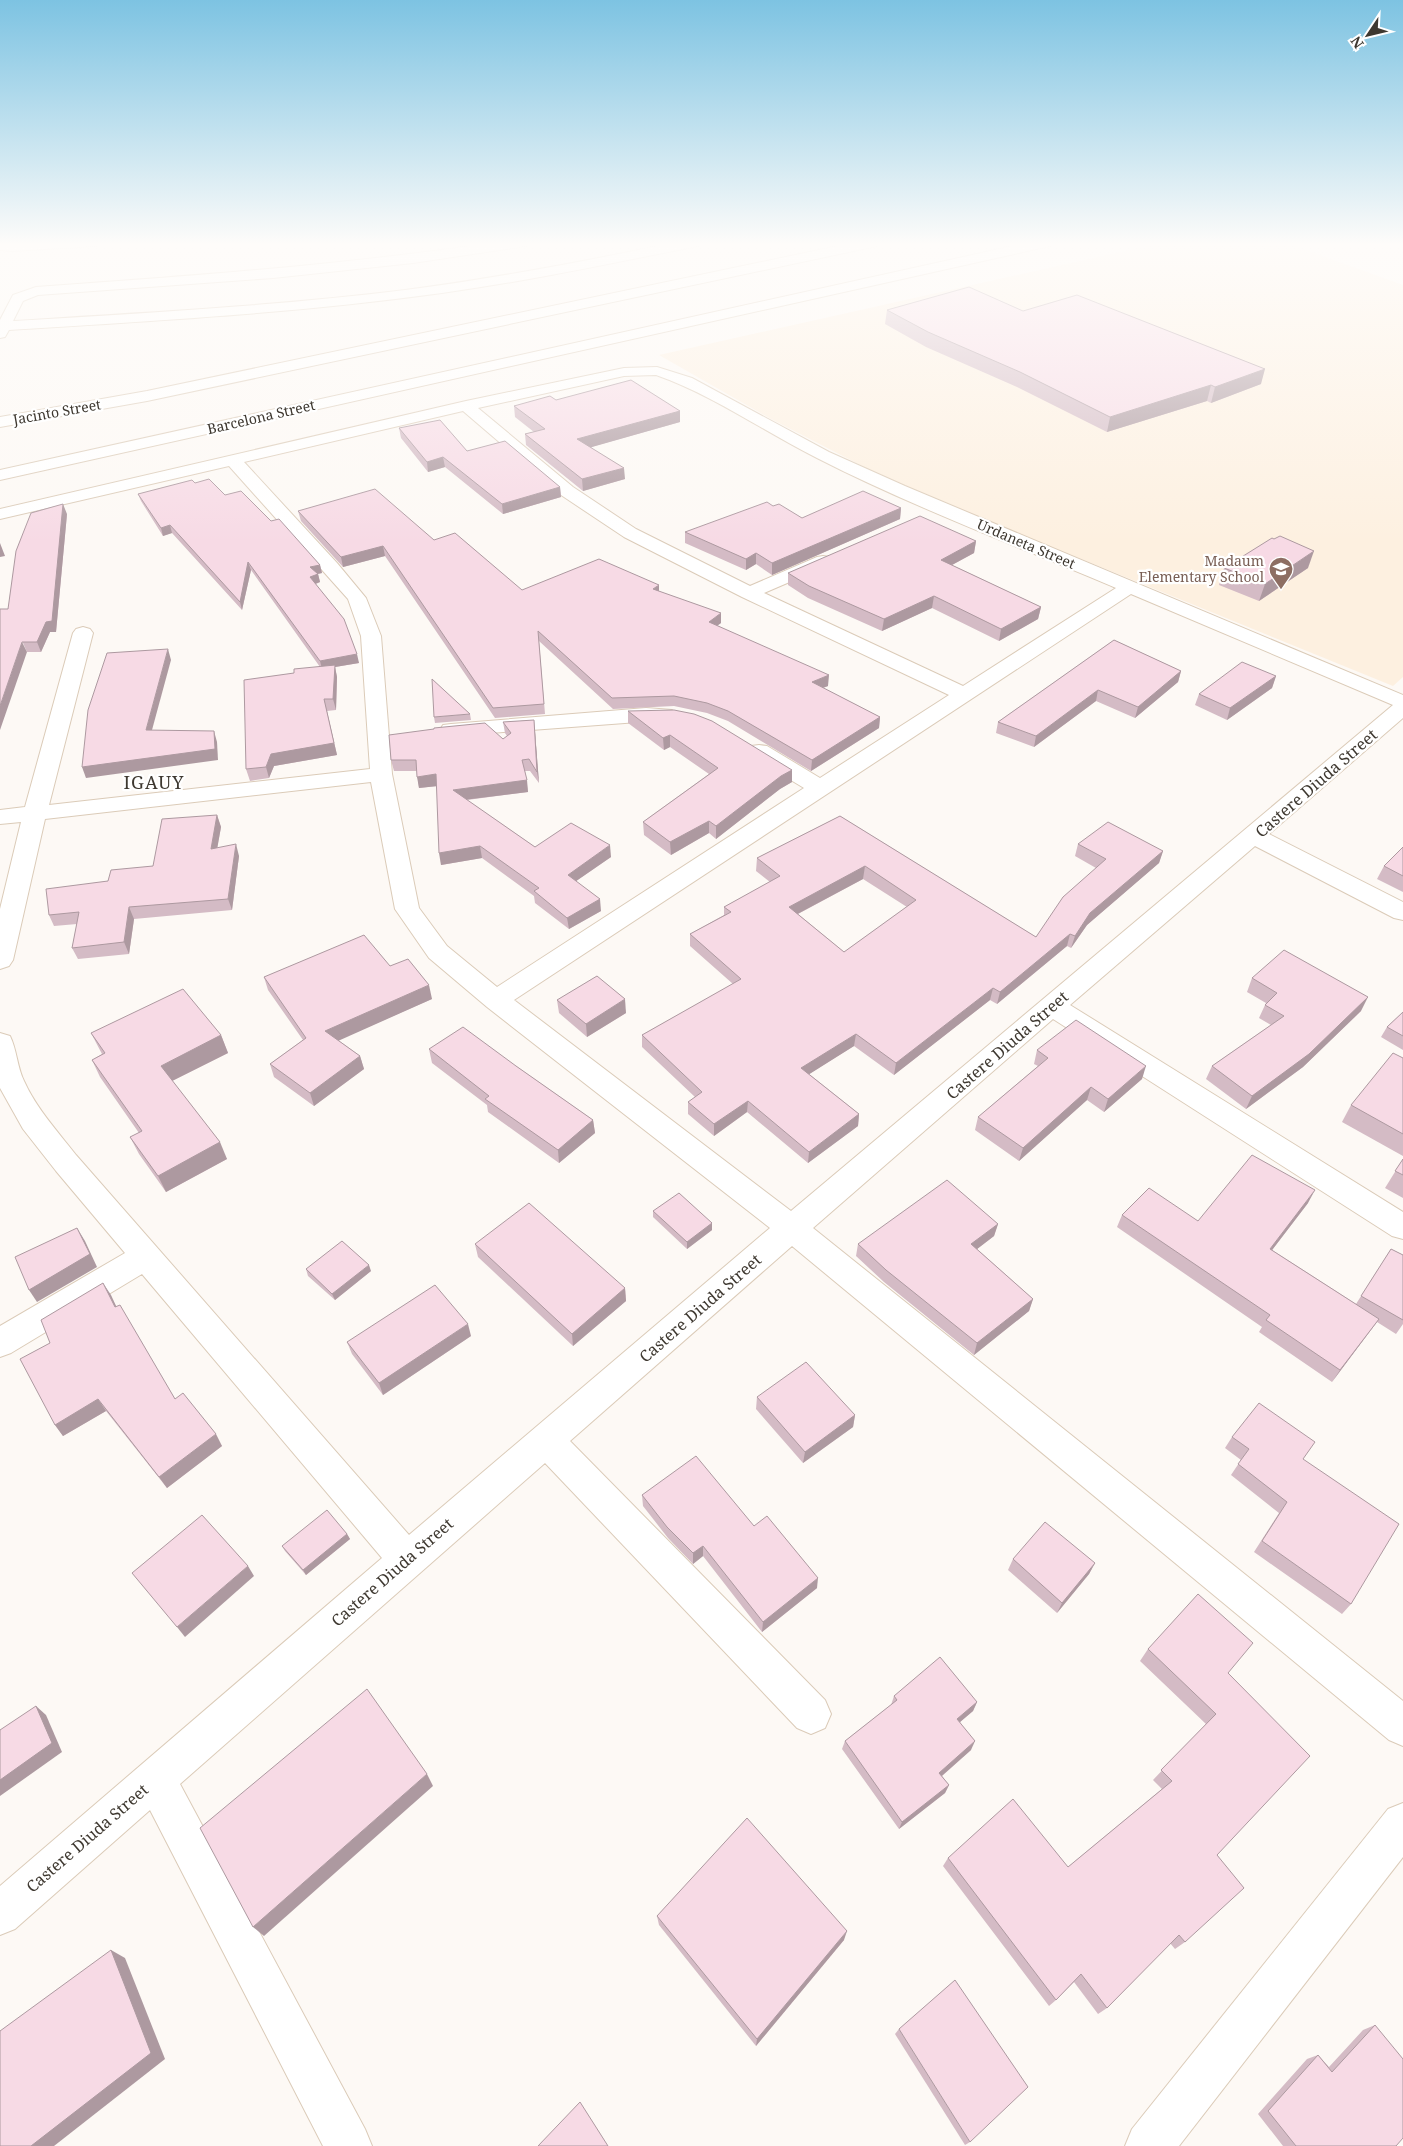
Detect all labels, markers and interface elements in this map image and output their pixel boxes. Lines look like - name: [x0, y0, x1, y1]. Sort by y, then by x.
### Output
- north arrow: [1343, 10, 1393, 60]
- text: N: [1346, 33, 1368, 53]
- street label: Jacinto Street: [10, 394, 102, 429]
- street label: Barcelona Street: [205, 395, 317, 438]
- street label: Urdaneta Street: [974, 514, 1078, 573]
- place label: Madaum Elementary School: [1139, 551, 1265, 586]
- school or university icon: Madaum Elementary School: [1268, 556, 1294, 590]
- street label: Castere Diuda Street: [1250, 724, 1382, 842]
- district label: IGAUY: [124, 770, 184, 794]
- street label: Castere Diuda Street: [941, 986, 1073, 1104]
- street label: Castere Diuda Street: [634, 1249, 766, 1367]
- street label: Castere Diuda Street: [326, 1513, 458, 1631]
- street label: Castere Diuda Street: [21, 1779, 153, 1897]

